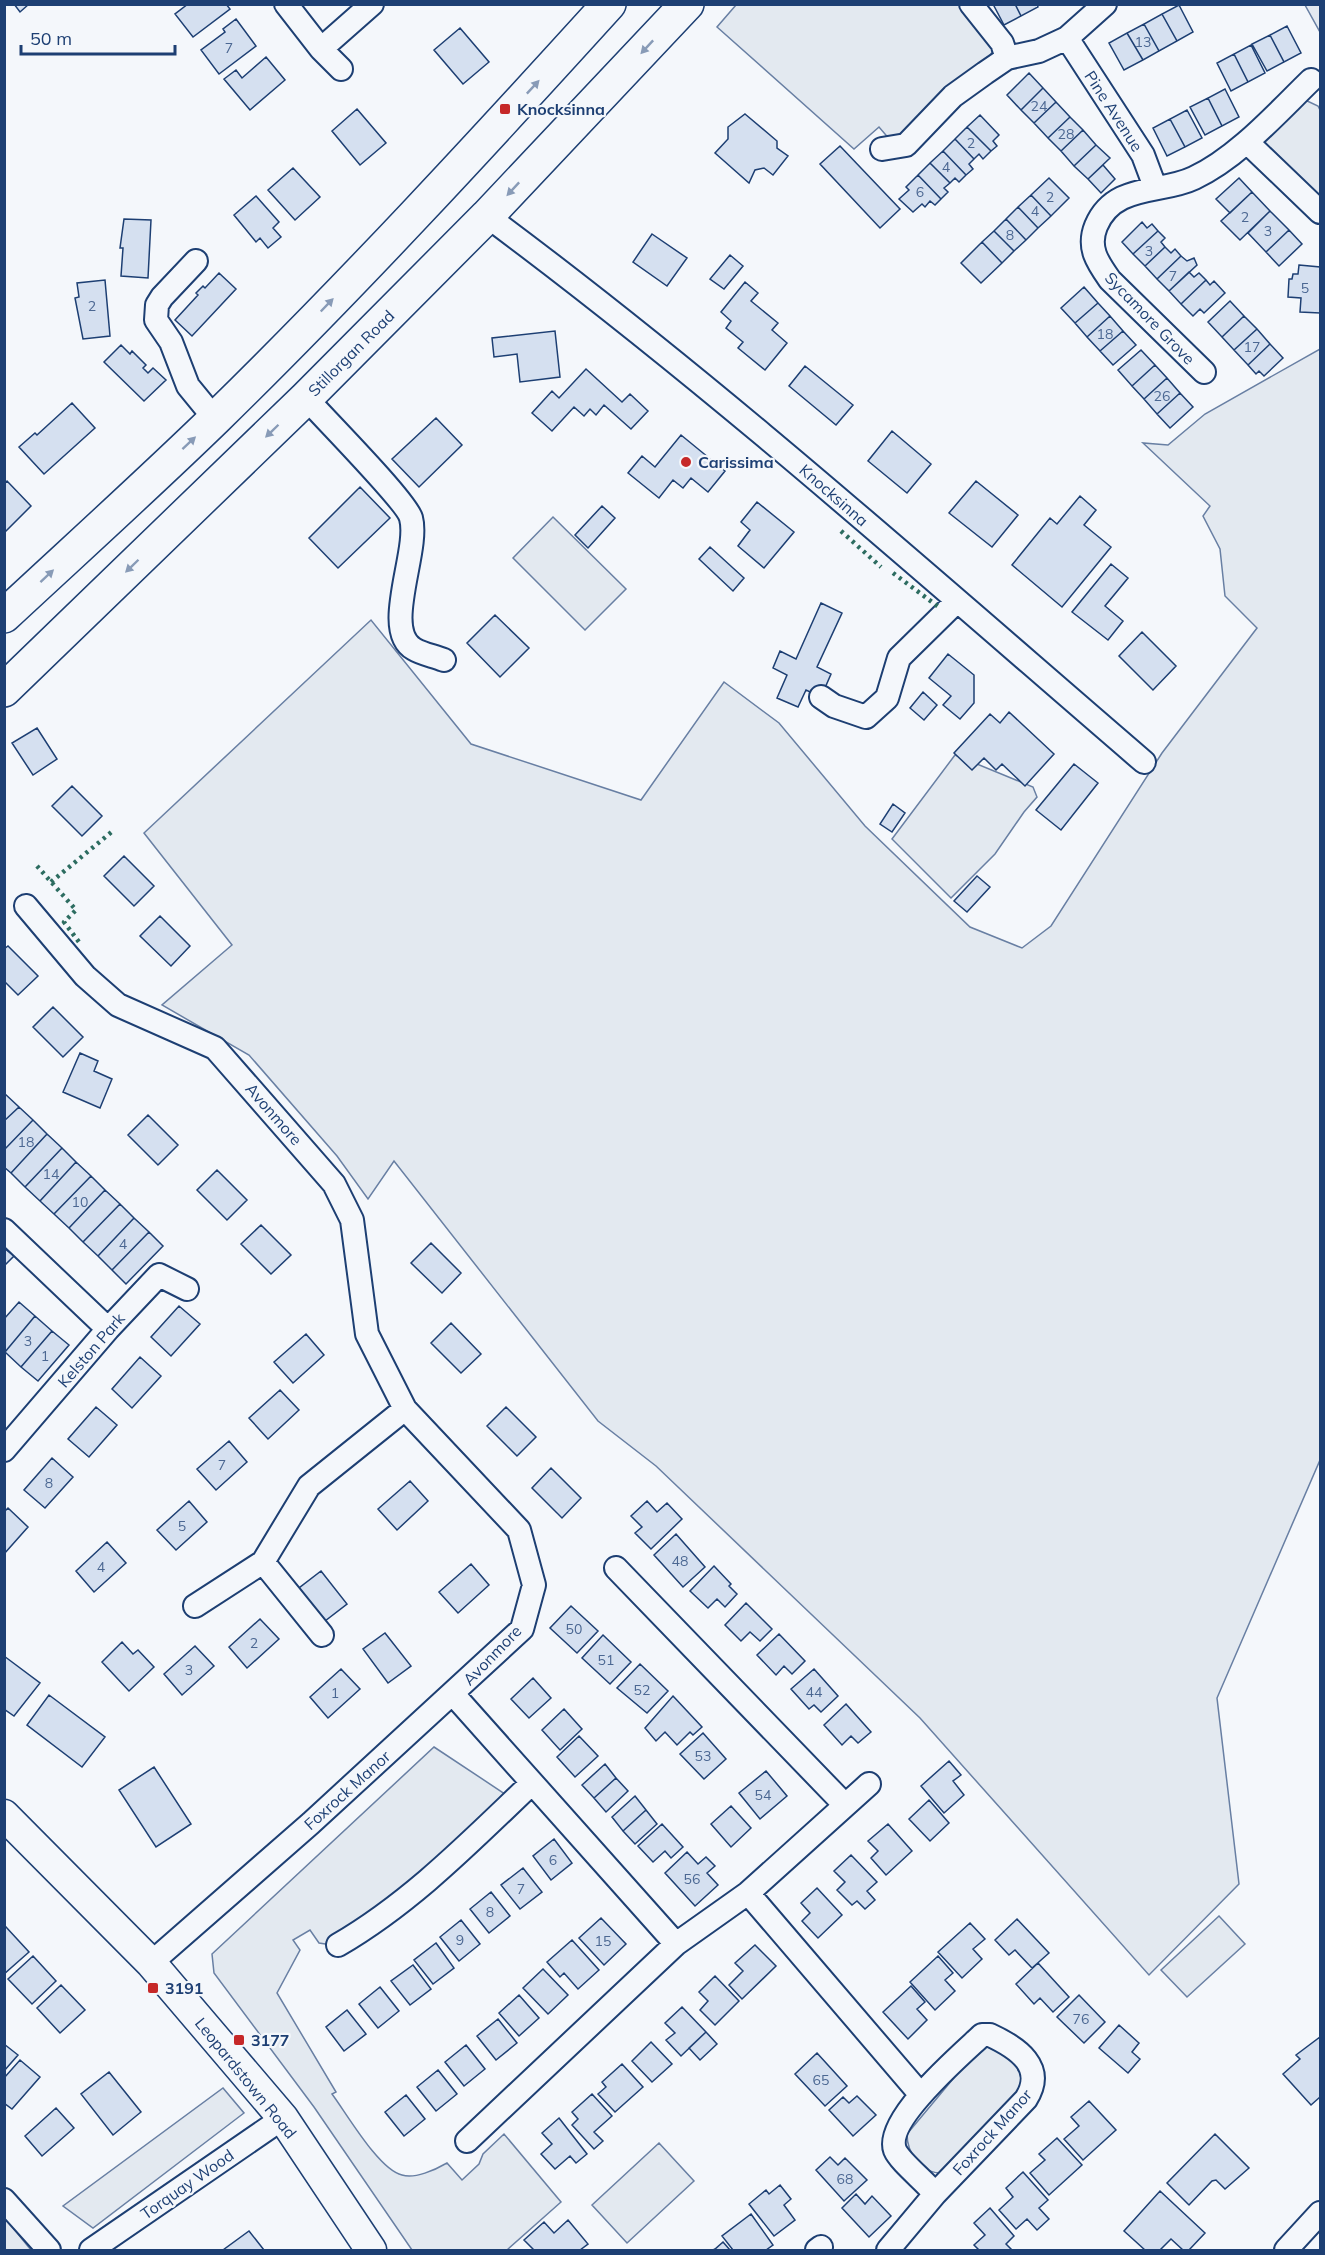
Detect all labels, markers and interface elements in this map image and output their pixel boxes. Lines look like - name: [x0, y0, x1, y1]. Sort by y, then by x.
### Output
- scale bar: [21, 18, 176, 56]
- text: 50 m: [30, 27, 72, 50]
- house number: 13: [1135, 33, 1151, 51]
- house number: 7: [225, 39, 233, 57]
- one-way arrow: [641, 40, 655, 54]
- street label: Pine Avenue: [1081, 67, 1147, 155]
- one-way arrow: [526, 80, 539, 95]
- house number: 24: [1031, 97, 1048, 115]
- place label: Knocksinna: [517, 99, 605, 119]
- marker: Knocksinna: [498, 102, 512, 116]
- house number: 28: [1058, 125, 1074, 143]
- house number: 2: [967, 134, 975, 152]
- house number: 4: [942, 158, 951, 176]
- one-way arrow: [507, 181, 521, 195]
- house number: 6: [916, 183, 924, 201]
- house number: 2: [1046, 188, 1054, 206]
- house number: 4: [1031, 202, 1040, 220]
- house number: 2: [1241, 208, 1249, 226]
- house number: 3: [1264, 222, 1272, 240]
- house number: 8: [1006, 226, 1014, 244]
- house number: 3: [1145, 242, 1153, 260]
- house number: 7: [1169, 267, 1177, 285]
- street label: Sycamore Grove: [1101, 268, 1199, 368]
- house number: 5: [1301, 279, 1309, 297]
- house number: 2: [88, 297, 96, 315]
- one-way arrow: [320, 297, 334, 312]
- street label: Stillorgan Road: [304, 306, 398, 400]
- house number: 18: [1097, 325, 1113, 343]
- house number: 17: [1244, 338, 1260, 356]
- house number: 26: [1154, 387, 1170, 405]
- one-way arrow: [265, 424, 280, 437]
- one-way arrow: [182, 436, 197, 450]
- place label: Carissima: [698, 452, 774, 472]
- marker: Carissima: [679, 455, 693, 469]
- street label: Knocksinna: [795, 460, 873, 530]
- one-way arrow: [125, 559, 139, 573]
- one-way arrow: [39, 570, 54, 583]
- street label: Avonmore: [242, 1079, 306, 1149]
- house number: 18: [18, 1133, 34, 1151]
- house number: 14: [43, 1165, 60, 1183]
- house number: 10: [72, 1193, 88, 1211]
- house number: 4: [119, 1235, 128, 1253]
- street label: Kelston Park: [53, 1308, 129, 1391]
- house number: 3: [24, 1332, 32, 1350]
- house number: 1: [41, 1347, 49, 1365]
- house number: 7: [218, 1456, 226, 1474]
- house number: 8: [45, 1474, 53, 1492]
- house number: 5: [178, 1517, 186, 1535]
- house number: 48: [672, 1552, 688, 1570]
- house number: 4: [97, 1558, 106, 1576]
- house number: 50: [566, 1620, 582, 1638]
- street label: Avonmore: [458, 1621, 526, 1689]
- house number: 2: [250, 1634, 258, 1652]
- house number: 51: [598, 1651, 614, 1669]
- house number: 3: [185, 1661, 193, 1679]
- house number: 52: [634, 1681, 650, 1699]
- house number: 44: [806, 1683, 823, 1701]
- house number: 1: [331, 1684, 339, 1702]
- street label: Foxrock Manor: [300, 1746, 394, 1834]
- house number: 53: [695, 1747, 711, 1765]
- house number: 54: [755, 1786, 772, 1804]
- house number: 6: [549, 1851, 557, 1869]
- house number: 56: [684, 1870, 700, 1888]
- house number: 7: [517, 1880, 525, 1898]
- house number: 8: [486, 1903, 494, 1921]
- house number: 9: [456, 1931, 464, 1949]
- house number: 15: [595, 1932, 611, 1950]
- place label: 3191: [165, 1978, 203, 1998]
- marker: 3191: [146, 1981, 160, 1995]
- house number: 76: [1073, 2010, 1089, 2028]
- street label: Leopardstown Road: [191, 2013, 301, 2143]
- place label: 3177: [251, 2030, 289, 2050]
- marker: 3177: [232, 2033, 246, 2047]
- house number: 65: [813, 2071, 829, 2089]
- street label: Foxrock Manor: [948, 2085, 1036, 2179]
- street label: Torquay Wood: [137, 2145, 237, 2223]
- house number: 68: [837, 2170, 853, 2188]

